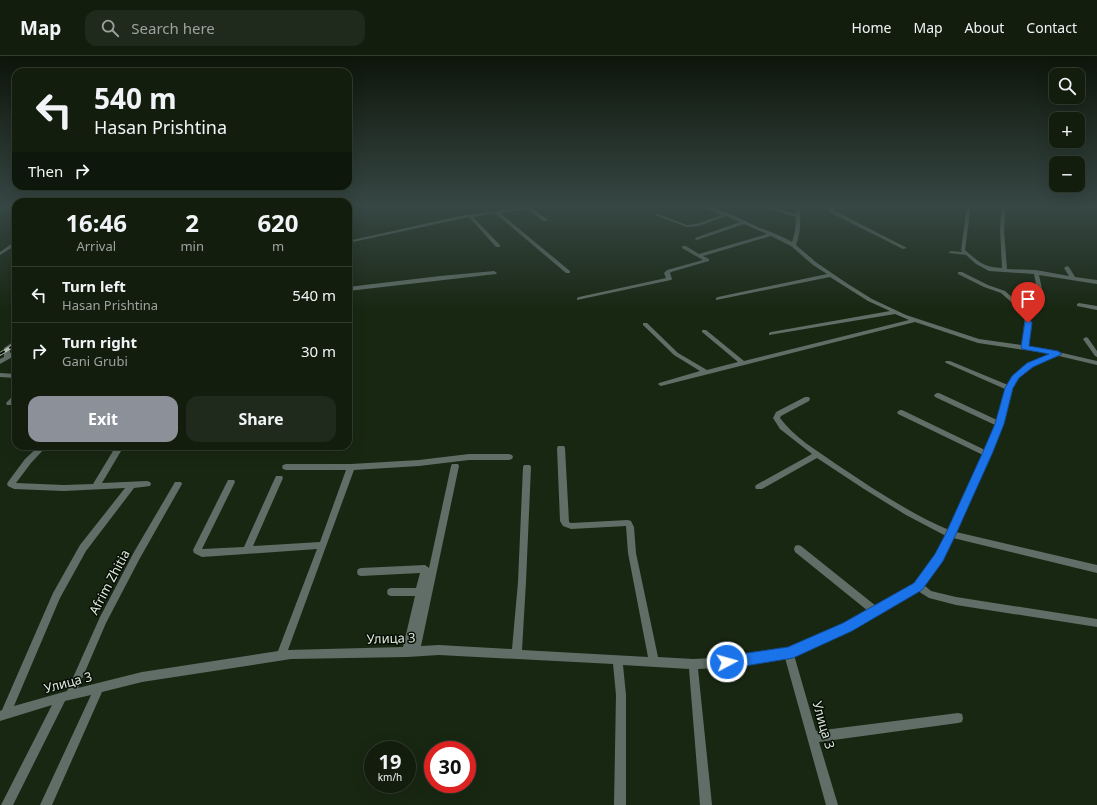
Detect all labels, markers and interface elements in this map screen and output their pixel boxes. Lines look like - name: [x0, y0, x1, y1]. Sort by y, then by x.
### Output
- search box: [85, 10, 365, 46]
- text: Map: [20, 15, 61, 41]
- icon: search: [99, 17, 121, 39]
- text: Search here: [131, 18, 215, 38]
- text: Home: [852, 18, 891, 37]
- text: Map: [913, 18, 943, 37]
- text: About: [965, 18, 1004, 37]
- text: Contact: [1026, 18, 1077, 37]
- map controls: [1049, 68, 1085, 192]
- button: search: [1049, 68, 1085, 104]
- text: 540 m: [94, 79, 177, 117]
- icon: left: [28, 84, 80, 136]
- button: +: [1049, 112, 1085, 148]
- text: Hasan Prishtina: [94, 115, 227, 139]
- button: −: [1049, 156, 1085, 192]
- icon: right: [71, 160, 93, 182]
- text: Then: [28, 161, 63, 181]
- text: 16:46: [65, 206, 127, 239]
- text: 2: [185, 206, 199, 239]
- text: 620: [257, 206, 299, 239]
- text: Arrival: [76, 237, 116, 255]
- text: min: [180, 237, 204, 255]
- text: m: [272, 237, 284, 255]
- text: Turn left: [62, 276, 126, 296]
- pin: [1011, 282, 1045, 323]
- icon: left: [28, 284, 50, 306]
- text: 540 m: [292, 285, 336, 305]
- icon: arrive: [1017, 288, 1039, 310]
- text: Hasan Prishtina: [62, 296, 158, 314]
- text: Turn right: [62, 332, 137, 352]
- icon: right: [28, 340, 50, 362]
- text: 30 m: [301, 341, 336, 361]
- text: Gani Grubi: [62, 352, 128, 370]
- button: Exit: [28, 396, 178, 442]
- button: Share: [186, 396, 336, 442]
- street label: Afrim Zhitia: [84, 546, 134, 618]
- street label: Улица 3: [366, 628, 416, 648]
- position arrow: [706, 641, 748, 683]
- street label: Улица 3: [42, 667, 94, 697]
- street label: Улица 3: [809, 699, 839, 751]
- speed limit sign: 30: [424, 741, 476, 793]
- text: 19: [379, 748, 401, 775]
- text: km/h: [378, 770, 402, 784]

